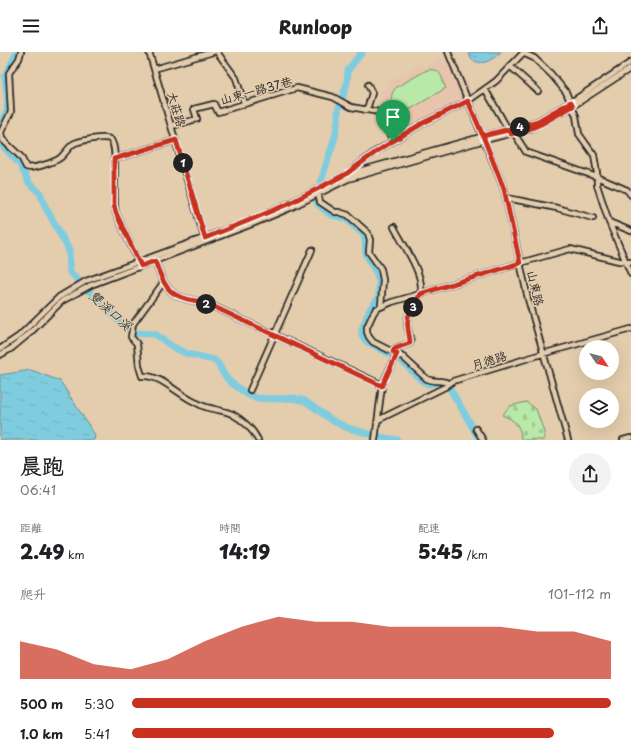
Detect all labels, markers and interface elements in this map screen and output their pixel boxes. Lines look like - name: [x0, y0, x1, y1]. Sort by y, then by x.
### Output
- text: Runloop: [279, 13, 352, 40]
- icon: menu: [20, 15, 42, 37]
- icon: share: [589, 15, 611, 37]
- street label: 山東一路37巷: [218, 72, 294, 108]
- street label: 大莊路: [163, 89, 191, 129]
- pin: [376, 100, 410, 141]
- icon: arrive: [382, 106, 404, 128]
- pin: 4: [510, 117, 530, 137]
- text: 4: [516, 118, 524, 135]
- pin: 1: [173, 153, 193, 173]
- text: 1: [180, 154, 186, 171]
- street label: 山東路: [523, 268, 549, 308]
- water label: 雙溪口溪: [85, 286, 137, 335]
- pin: 2: [196, 294, 216, 314]
- text: 2: [202, 295, 210, 312]
- pin: 3: [403, 297, 423, 317]
- text: 3: [409, 298, 417, 315]
- north arrow: [579, 340, 619, 380]
- map controls: [579, 340, 619, 428]
- street label: 月德路: [469, 346, 509, 374]
- button: layers: [579, 388, 619, 428]
- text: 晨跑: [20, 448, 64, 481]
- button: share: [569, 453, 611, 495]
- text: 06:41: [20, 480, 56, 499]
- text: 距離: [20, 519, 42, 536]
- text: 時間: [219, 519, 241, 536]
- text: 配速: [418, 519, 440, 536]
- text: 2.49: [20, 536, 64, 566]
- text: 14:19: [219, 536, 270, 566]
- text: 5:45: [418, 536, 463, 566]
- text: km: [64, 546, 85, 563]
- text: /km: [463, 546, 488, 563]
- text: 爬升: [20, 584, 46, 603]
- text: 101–112 m: [548, 584, 611, 603]
- text: 500 m: [20, 694, 63, 713]
- text: 5:30: [84, 694, 114, 713]
- text: 1.0 km: [20, 724, 63, 743]
- text: 5:41: [84, 724, 110, 743]

